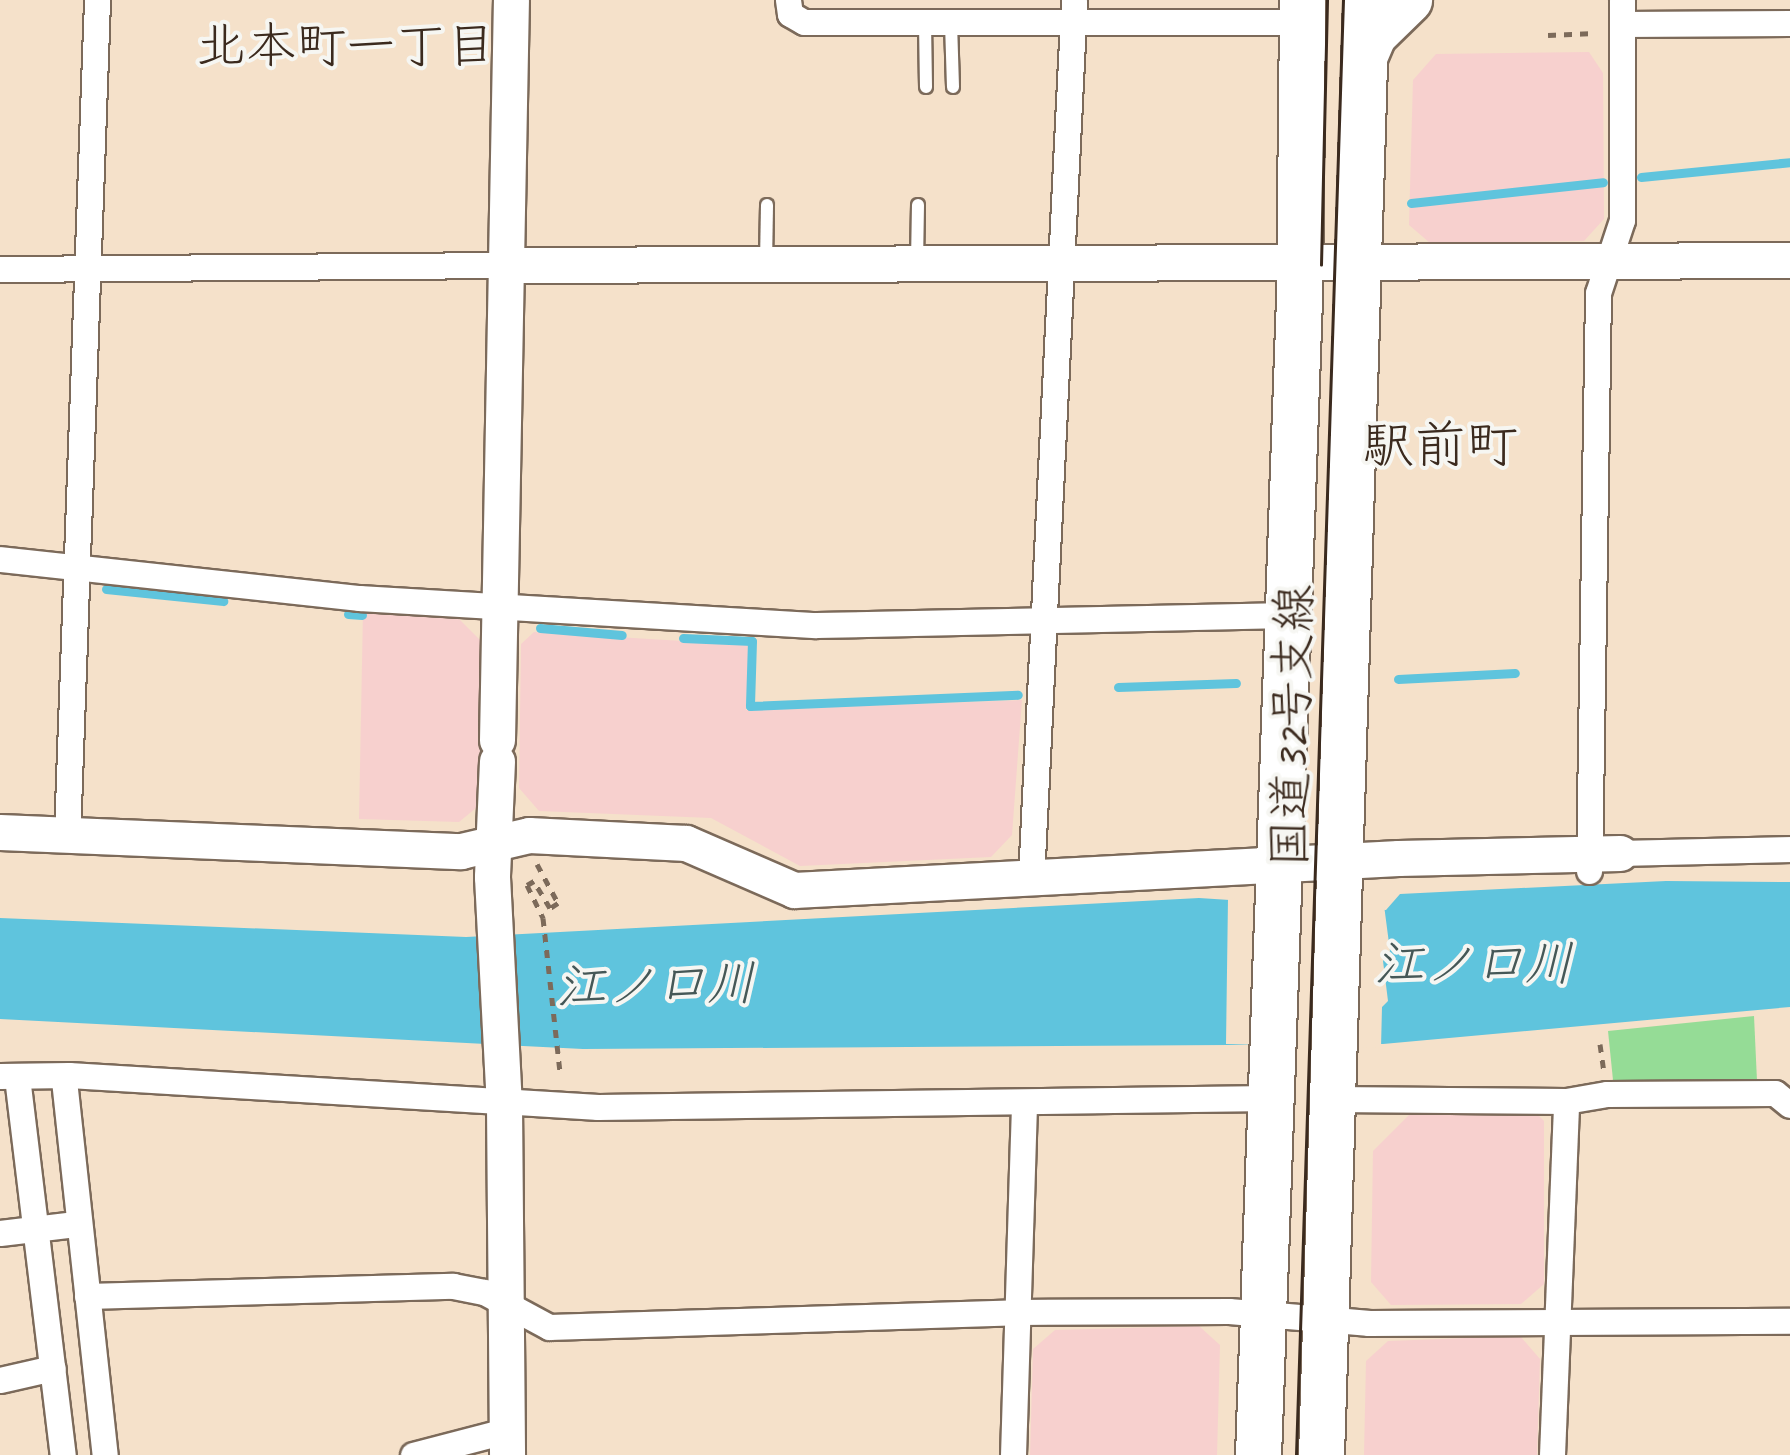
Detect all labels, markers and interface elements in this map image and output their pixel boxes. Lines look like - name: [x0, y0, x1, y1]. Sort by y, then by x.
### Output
- district label: 北本町一丁目: [196, 16, 496, 76]
- district label: 駅前町: [1362, 415, 1518, 477]
- street label: 国道32号支線: [1261, 584, 1323, 868]
- water label: 江ノ口川: [1374, 934, 1574, 994]
- water label: 江ノ口川: [555, 953, 757, 1017]

